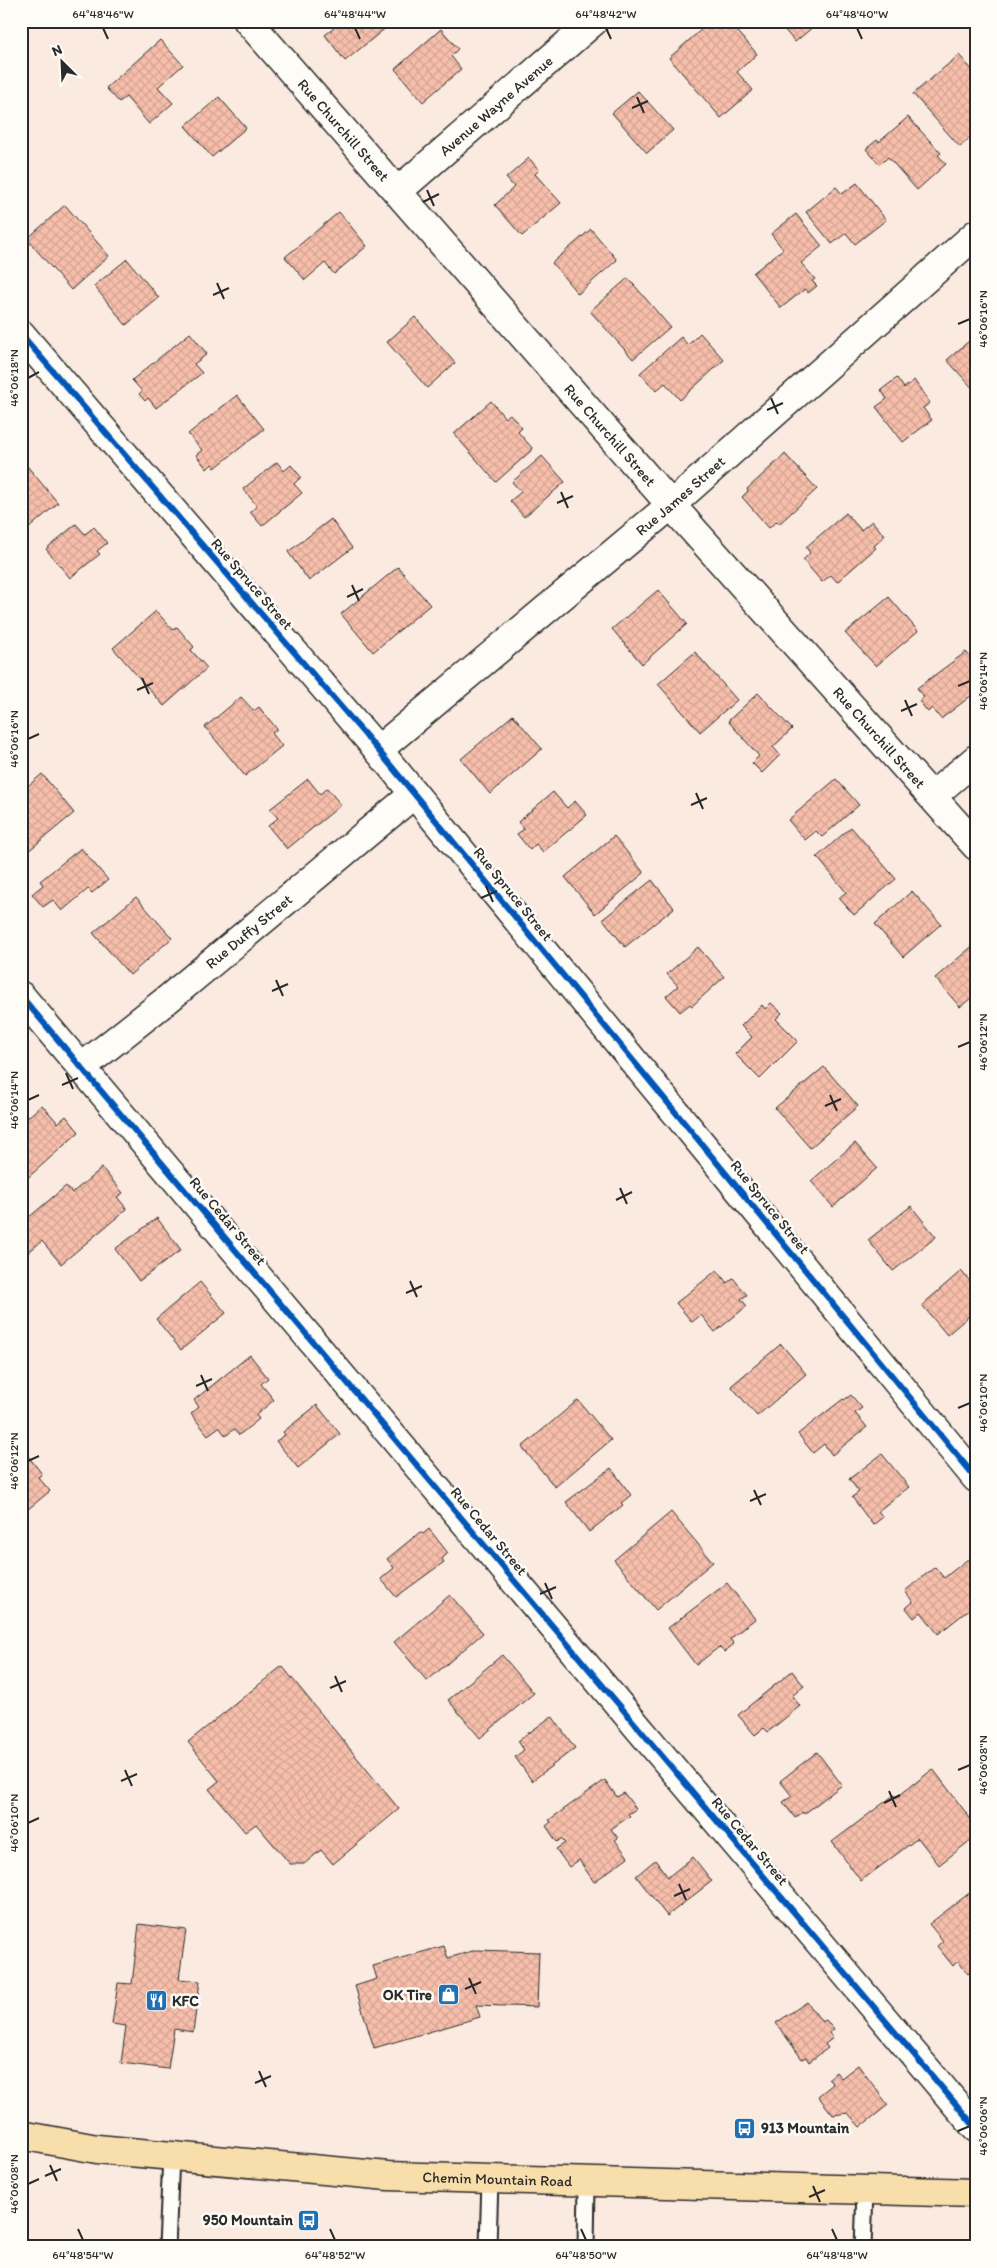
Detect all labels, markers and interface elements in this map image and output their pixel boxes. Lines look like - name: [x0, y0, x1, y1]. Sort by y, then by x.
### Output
- text: 64°48'46"W: [72, 7, 134, 21]
- text: 64°48'44"W: [324, 7, 386, 21]
- text: 64°48'42"W: [575, 7, 637, 21]
- text: 64°48'40"W: [826, 7, 888, 21]
- north arrow: [38, 38, 88, 88]
- text: N: [49, 41, 65, 60]
- street label: Avenue Wayne Avenue: [436, 52, 557, 160]
- street label: Rue Churchill Street: [294, 75, 393, 185]
- text: 46°06'16"N: [976, 290, 990, 348]
- text: 46°06'18"N: [7, 349, 21, 407]
- street label: Rue Churchill Street: [560, 380, 660, 490]
- street label: Rue James Street: [632, 452, 729, 540]
- street label: Rue Spruce Street: [207, 535, 297, 634]
- text: 46°06'14"N: [976, 652, 990, 710]
- street label: Rue Churchill Street: [829, 683, 929, 792]
- text: 46°06'16"N: [7, 710, 21, 768]
- street label: Rue Spruce Street: [470, 843, 557, 945]
- street label: Rue Duffy Street: [202, 890, 296, 973]
- text: 46°06'12"N: [976, 1013, 990, 1071]
- text: 46°06'14"N: [7, 1071, 21, 1129]
- street label: Rue Spruce Street: [727, 1156, 814, 1258]
- street label: Rue Cedar Street: [186, 1173, 270, 1269]
- text: 46°06'10"N: [976, 1374, 990, 1432]
- text: 46°06'12"N: [7, 1432, 21, 1490]
- street label: Rue Cedar Street: [447, 1483, 531, 1579]
- text: 46°06'08"N: [976, 1735, 990, 1795]
- street label: Rue Cedar Street: [708, 1793, 792, 1889]
- text: 46°06'10"N: [7, 1794, 21, 1852]
- shop icon: OK Tire: [436, 1983, 460, 2007]
- place label: OK Tire: [383, 1986, 432, 2004]
- restaurant icon: KFC: [144, 1989, 168, 2013]
- place label: KFC: [172, 1992, 199, 2010]
- text: 46°06'06"N: [976, 2096, 990, 2156]
- bus stop icon: 913 Mountain: [733, 2116, 757, 2140]
- place label: 913 Mountain: [761, 2119, 850, 2137]
- text: 46°06'08"N: [7, 2154, 21, 2214]
- street label: Chemin Mountain Road: [422, 2168, 573, 2190]
- bus stop icon: 950 Mountain: [297, 2208, 321, 2232]
- place label: 950 Mountain: [203, 2211, 293, 2229]
- text: 64°48'54"W: [52, 2248, 114, 2262]
- text: 64°48'52"W: [305, 2248, 365, 2262]
- text: 64°48'50"W: [555, 2248, 617, 2262]
- text: 64°48'48"W: [806, 2248, 868, 2262]

